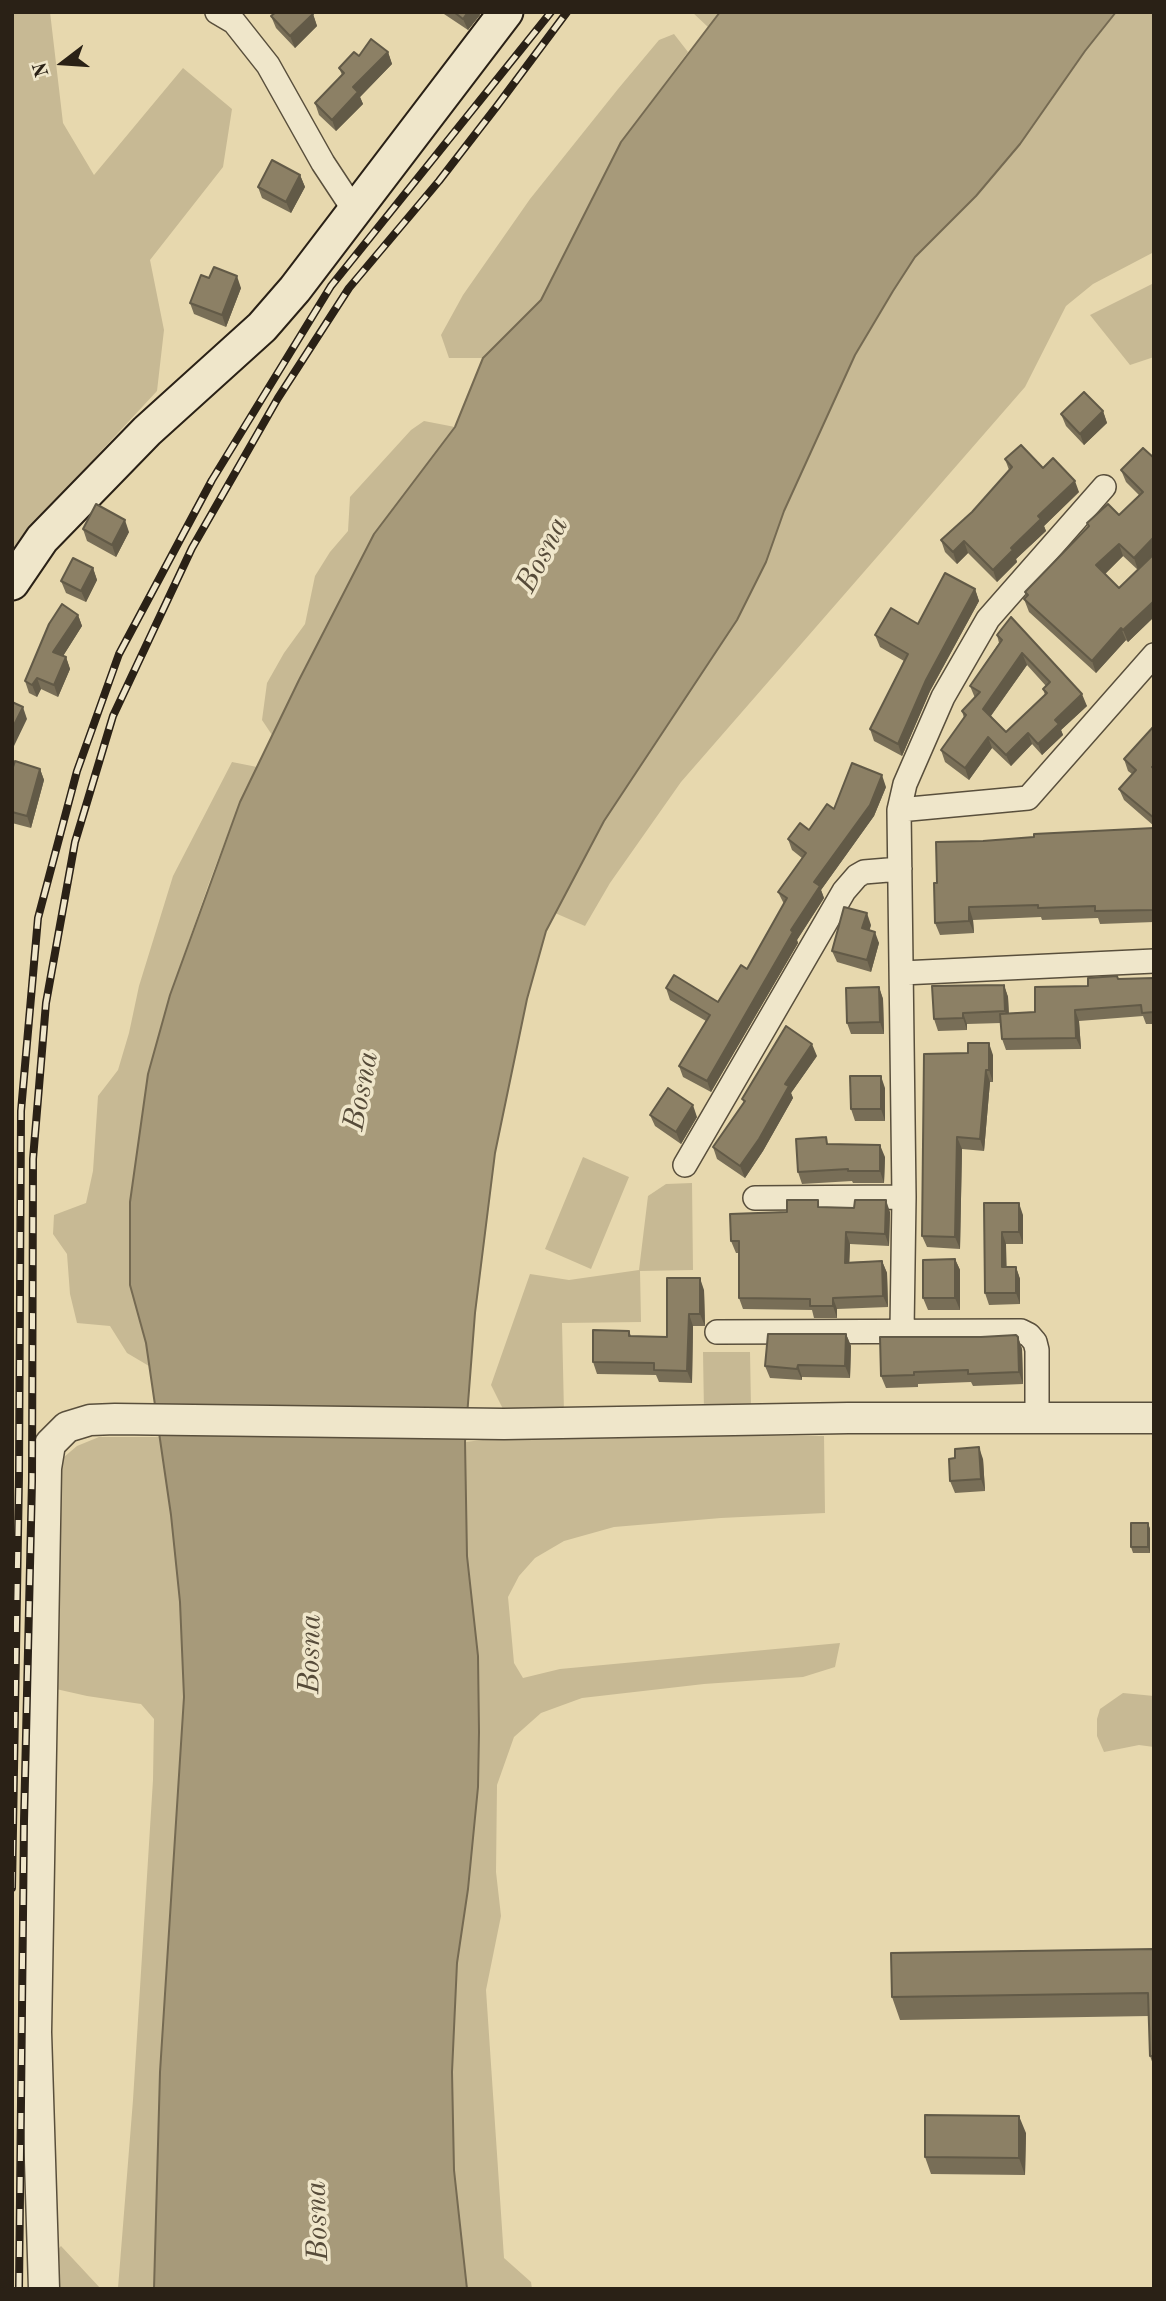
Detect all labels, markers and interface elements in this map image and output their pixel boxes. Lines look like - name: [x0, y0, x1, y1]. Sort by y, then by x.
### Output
- north arrow: [28, 28, 98, 98]
- text: N: [31, 60, 54, 79]
- water label: Bosna: [509, 511, 577, 599]
- water label: Bosna: [337, 1048, 387, 1134]
- water label: Bosna: [292, 1613, 330, 1695]
- water label: Bosna: [299, 2180, 337, 2262]

